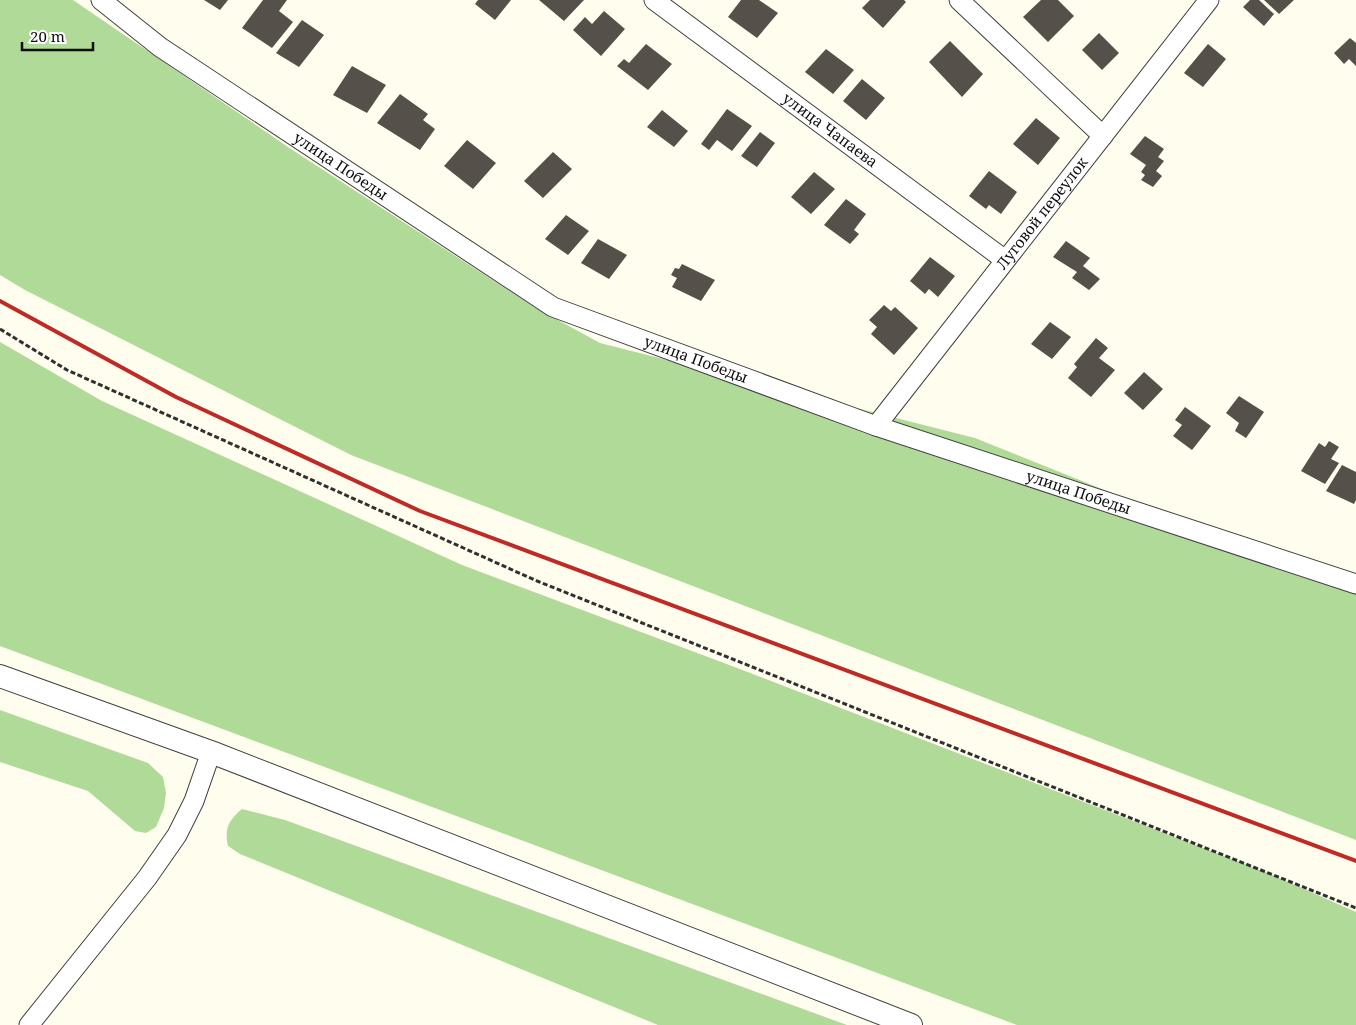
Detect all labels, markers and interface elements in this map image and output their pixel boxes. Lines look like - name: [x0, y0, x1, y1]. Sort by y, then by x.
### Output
- scale bar: [22, 20, 94, 52]
- text: 20 m: [30, 26, 65, 46]
- street label: улица Чапаева: [779, 88, 882, 171]
- street label: улица Победы: [290, 127, 392, 204]
- street label: Луговой переулок: [991, 152, 1092, 273]
- street label: улица Победы: [642, 330, 751, 387]
- street label: улица Победы: [1024, 465, 1134, 518]

